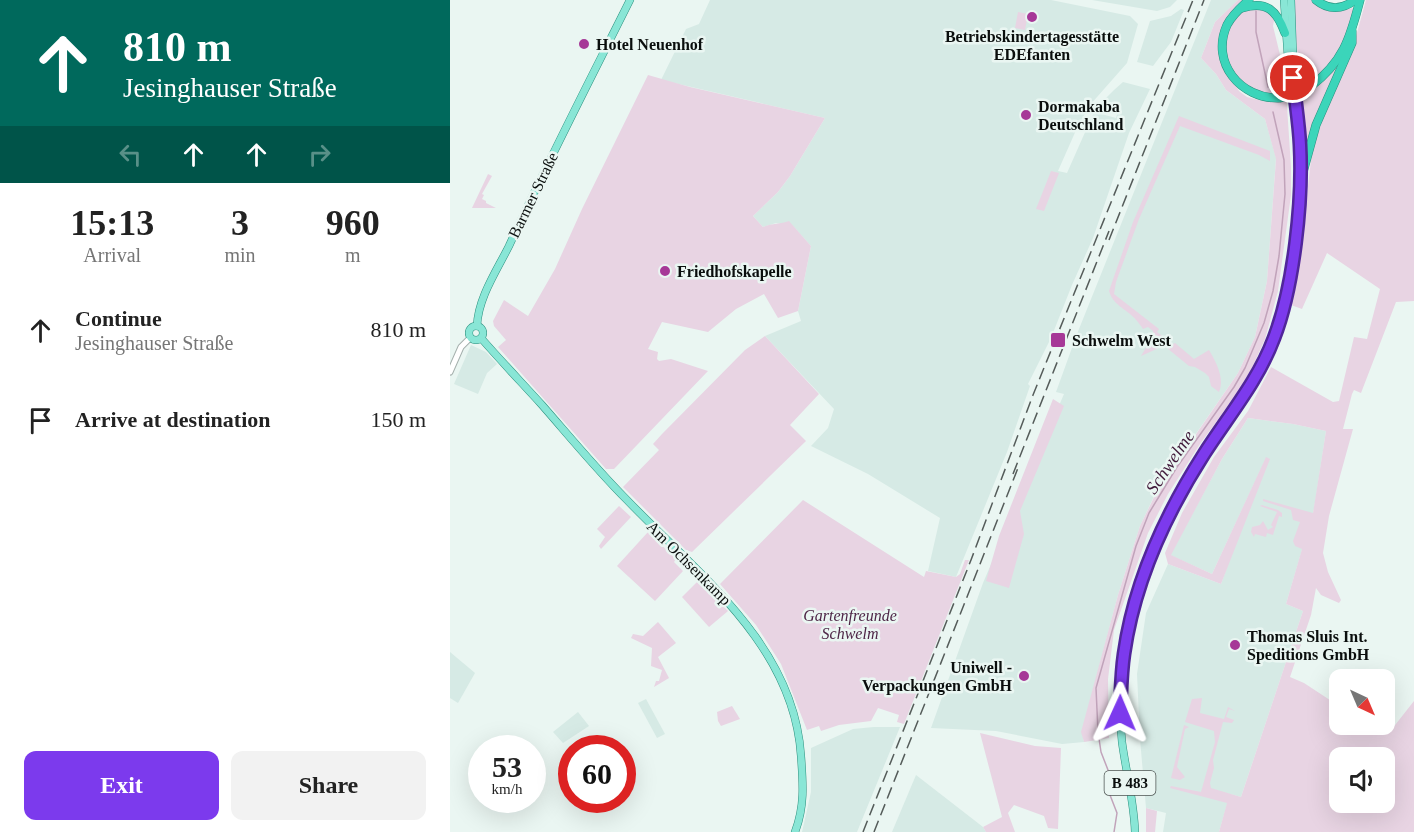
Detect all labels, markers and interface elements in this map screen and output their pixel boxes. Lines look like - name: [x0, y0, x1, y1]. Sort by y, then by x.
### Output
- marker: Betriebskindertagesstätte EDEfanten: [1025, 10, 1039, 24]
- icon: ahead: [24, 24, 102, 102]
- text: 810 m: [123, 24, 232, 70]
- place label: Betriebskindertagesstätte EDEfanten: [945, 28, 1119, 63]
- place label: Hotel Neuenhof: [596, 36, 704, 53]
- marker: Hotel Neuenhof: [577, 37, 591, 51]
- pin: [1267, 52, 1318, 103]
- icon: arrive: [1276, 61, 1309, 94]
- text: Jesinghauser Straße: [123, 73, 337, 103]
- place label: Dormakaba Deutschland: [1038, 98, 1123, 133]
- marker: Dormakaba Deutschland: [1019, 108, 1033, 122]
- icon: left: [114, 138, 147, 171]
- icon: ahead: [177, 138, 210, 171]
- icon: ahead: [240, 138, 273, 171]
- icon: right: [303, 138, 336, 171]
- street label: Barmer Straße: [505, 150, 561, 240]
- text: 15:13: [70, 203, 154, 243]
- text: 3: [231, 203, 249, 243]
- text: 960: [326, 203, 380, 243]
- text: Arrival: [83, 244, 141, 266]
- text: min: [224, 244, 256, 266]
- text: m: [345, 244, 361, 266]
- place label: Friedhofskapelle: [677, 263, 792, 281]
- marker: Friedhofskapelle: [658, 264, 672, 278]
- text: Continue: [75, 306, 162, 331]
- icon: ahead: [24, 314, 57, 347]
- text: 810 m: [370, 317, 426, 342]
- marker: Schwelm West: [1049, 331, 1067, 349]
- text: Jesinghauser Straße: [75, 332, 233, 354]
- place label: Schwelm West: [1072, 332, 1171, 349]
- icon: arrive: [24, 404, 57, 437]
- text: Arrive at destination: [75, 407, 271, 432]
- text: 150 m: [370, 407, 426, 432]
- water label: Schwelme: [1142, 427, 1198, 497]
- street label: Am Ochsenkamp: [643, 518, 734, 609]
- park label: Gartenfreunde Schwelm: [803, 607, 897, 642]
- place label: Thomas Sluis Int. Speditions GmbH: [1247, 628, 1370, 664]
- marker: Thomas Sluis Int. Speditions GmbH: [1228, 638, 1242, 652]
- place label: Uniwell - Verpackungen GmbH: [862, 659, 1013, 695]
- marker: Uniwell - Verpackungen GmbH: [1017, 669, 1031, 683]
- north arrow: [1329, 669, 1395, 735]
- map controls: [1329, 669, 1395, 813]
- position arrow: [1088, 681, 1152, 745]
- speed limit sign: 60: [558, 735, 636, 813]
- button: sound: [1329, 747, 1395, 813]
- text: 53: [492, 750, 522, 783]
- button: Exit: [24, 751, 219, 820]
- button: Share: [231, 751, 426, 820]
- road number: B 483: [1104, 771, 1156, 795]
- text: km/h: [492, 781, 522, 797]

